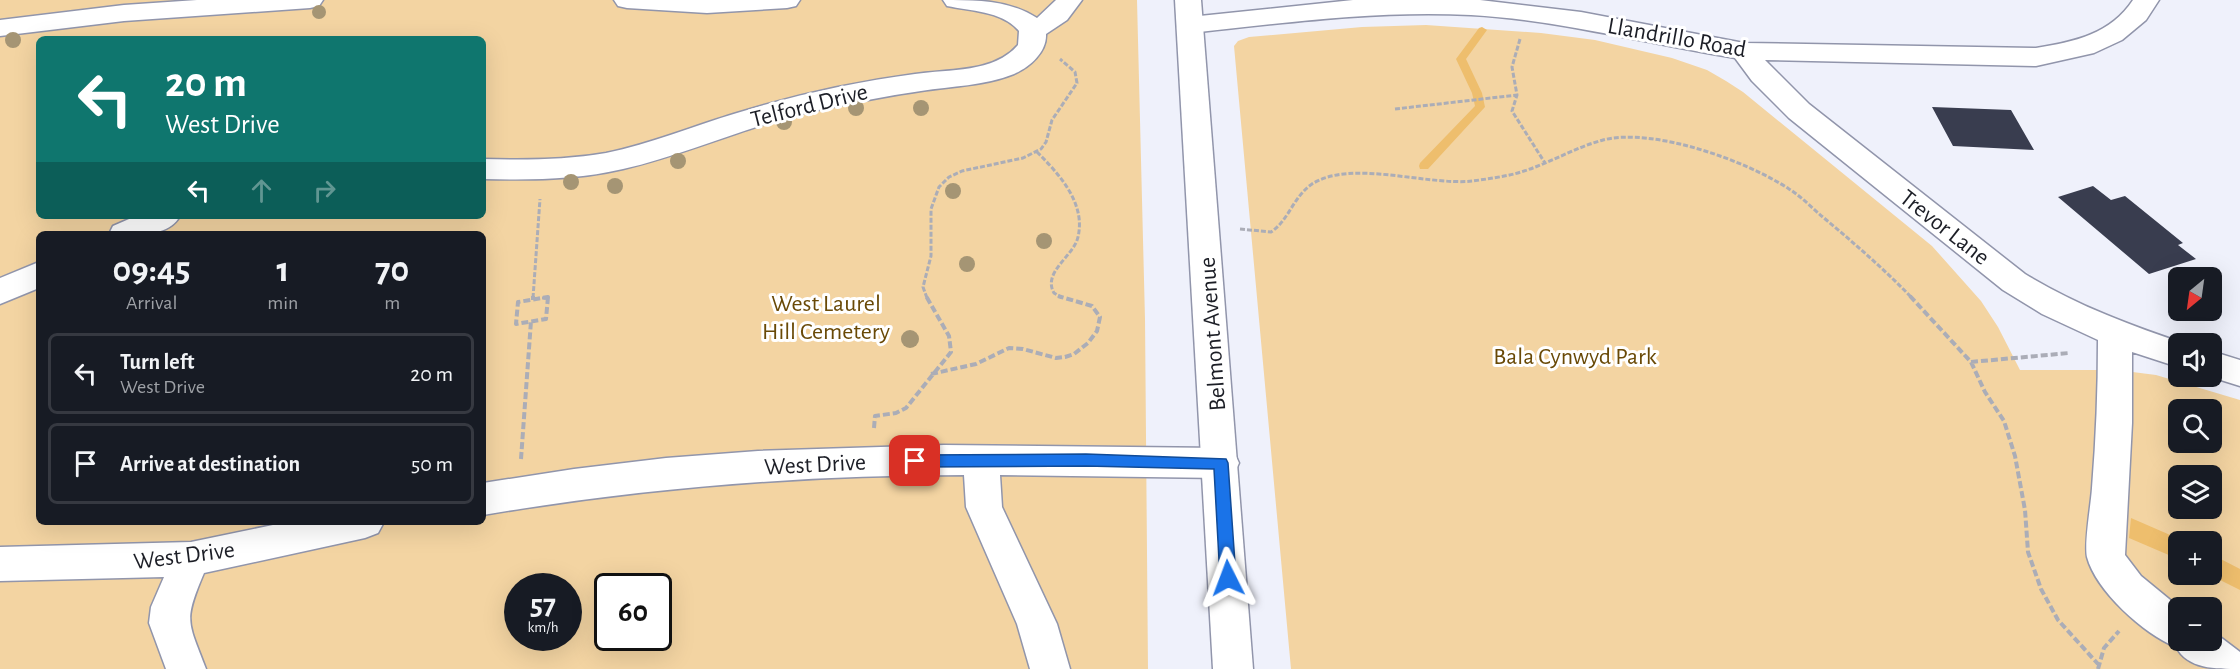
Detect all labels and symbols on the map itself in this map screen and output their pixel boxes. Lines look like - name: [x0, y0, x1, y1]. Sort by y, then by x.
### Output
- street label: Llandrillo Road: [1606, 14, 1748, 62]
- street label: Telford Drive: [748, 80, 870, 132]
- street label: Trevor Lane: [1895, 186, 1994, 270]
- street label: Belmont Avenue: [1196, 256, 1230, 412]
- north arrow: [2168, 267, 2222, 321]
- park label: West Laurel Hill Cemetery: [762, 292, 890, 344]
- park label: Bala Cynwyd Park: [1493, 345, 1657, 369]
- pin: [889, 435, 940, 486]
- street label: West Drive: [764, 450, 867, 480]
- street label: West Drive: [132, 538, 236, 574]
- position arrow: [1196, 546, 1260, 610]
- speed limit sign: 60: [594, 573, 672, 651]

